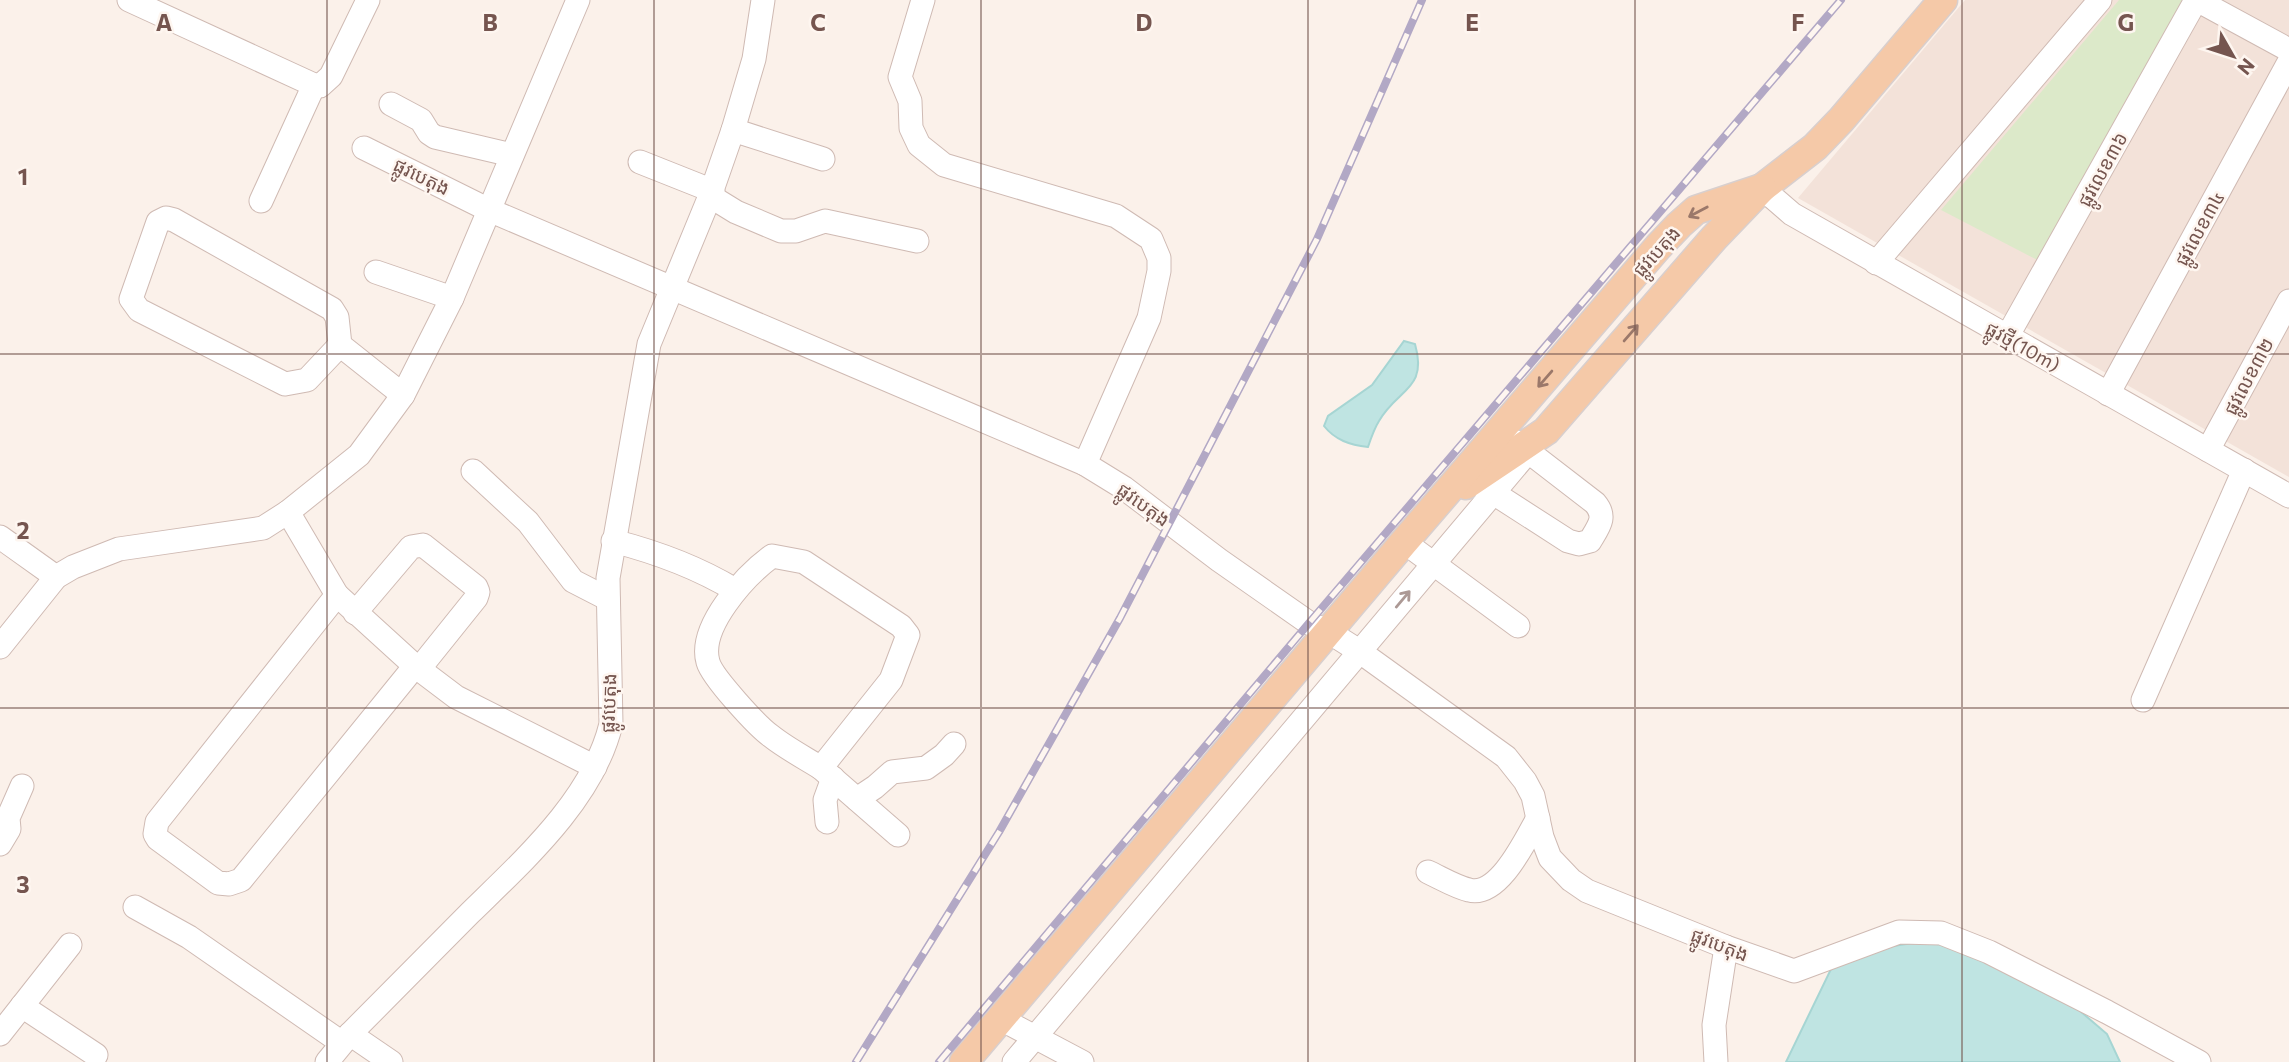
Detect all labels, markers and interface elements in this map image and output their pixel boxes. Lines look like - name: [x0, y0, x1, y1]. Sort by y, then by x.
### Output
- text: A: [156, 8, 173, 36]
- text: B: [482, 8, 498, 36]
- text: C: [810, 8, 826, 36]
- text: D: [1136, 8, 1153, 36]
- text: E: [1465, 8, 1479, 36]
- text: F: [1791, 8, 1805, 36]
- text: G: [2118, 8, 2134, 36]
- north arrow: [2198, 21, 2268, 91]
- text: N: [2233, 54, 2260, 80]
- street label: ផ្លូវលេខ៣៦: [2072, 128, 2138, 214]
- street label: ផ្លូវបេតុង: [387, 153, 454, 205]
- text: 1: [18, 162, 28, 190]
- street label: ផ្លូវលេខ៣៤: [2169, 187, 2235, 273]
- one-way arrow: [1689, 205, 1709, 219]
- street label: ផ្លូវបេតុង: [1627, 221, 1690, 285]
- street label: ផ្លូវថ្មី(10m): [1978, 316, 2064, 382]
- one-way arrow: [1623, 324, 1639, 342]
- street label: ផ្លូវលេខ៣២: [2218, 333, 2284, 422]
- one-way arrow: [1537, 369, 1553, 387]
- street label: ផ្លូវបេតុង: [1109, 477, 1175, 536]
- text: 2: [16, 516, 30, 544]
- one-way arrow: [1395, 591, 1411, 609]
- street label: ផ្លូវបេតុង: [595, 673, 627, 734]
- text: 3: [16, 870, 30, 898]
- street label: ផ្លូវបេតុង: [1686, 923, 1752, 972]

